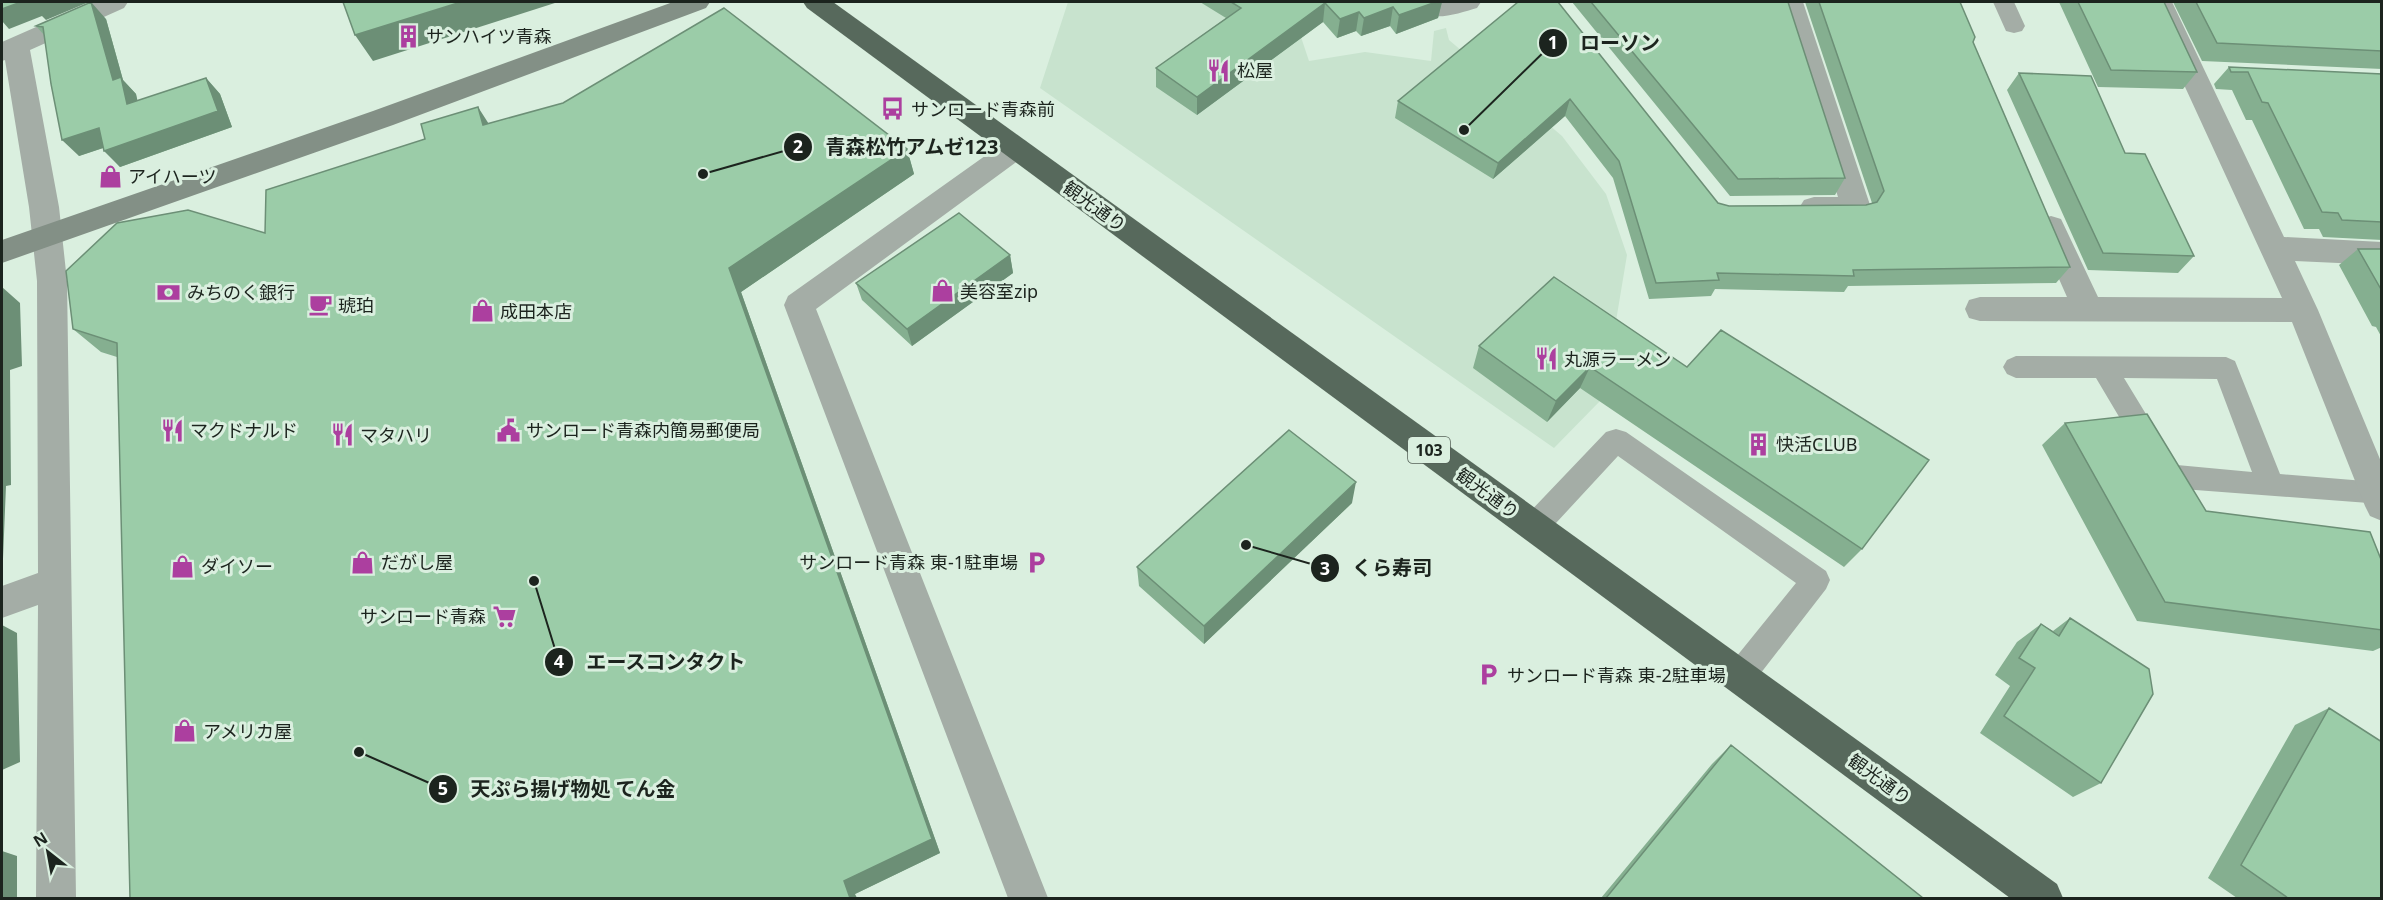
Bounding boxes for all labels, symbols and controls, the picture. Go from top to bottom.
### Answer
building icon: サンハイツ青森 [395,23,421,49]
place label: サンハイツ青森 [426,24,552,48]
callout: ローソン [1538,24,1672,62]
text: ローソン [1580,29,1660,56]
text: 1 [1548,30,1558,54]
restaurant icon: 松屋 [1206,57,1232,83]
place label: 松屋 [1237,58,1273,82]
bus stop icon: サンロード青森前 [880,96,906,122]
place label: サンロード青森前 [911,97,1055,121]
callout: 青森松竹アムゼ123 [783,128,1012,166]
text: 青森松竹アムゼ123 [826,133,998,160]
text: 2 [793,134,803,158]
shop icon: アイハーツ [97,163,123,189]
place label: アイハーツ [128,164,216,188]
street label: 観光通り [1059,175,1131,237]
shop icon: 美容室zip [929,278,955,304]
bank icon: みちのく銀行 [156,279,182,305]
place label: 美容室zip [960,279,1038,303]
place label: みちのく銀行 [187,280,295,304]
cafe icon: 琥珀 [307,292,333,318]
place label: 琥珀 [338,293,374,317]
shop icon: 成田本店 [469,298,495,324]
place label: 成田本店 [500,299,572,323]
restaurant icon: 丸源ラーメン [1533,346,1559,372]
place label: 丸源ラーメン [1564,347,1671,371]
restaurant icon: マクドナルド [159,417,185,443]
public building icon: サンロード青森内簡易郵便局 [495,417,521,443]
place label: マクドナルド [190,418,298,442]
place label: サンロード青森内簡易郵便局 [526,418,760,442]
restaurant icon: マタハリ [329,422,355,448]
place label: マタハリ [360,423,432,447]
building icon: 快活CLUB [1745,431,1771,457]
place label: 快活CLUB [1776,432,1858,456]
road number: 103 [1408,437,1450,463]
street label: 観光通り [1452,462,1524,524]
shop icon: だがし屋 [350,549,376,575]
parking icon: サンロード青森 東-1駐車場 [1023,549,1049,575]
callout: くら寿司 [1310,549,1444,587]
place label: だがし屋 [381,550,453,574]
place label: サンロード青森 東-1駐車場 [799,550,1018,574]
shop icon: ダイソー [170,553,196,579]
place label: ダイソー [201,554,273,578]
text: くら寿司 [1352,554,1432,581]
text: 3 [1320,556,1330,580]
supermarket icon: サンロード青森 [491,603,517,629]
place label: サンロード青森 [360,604,486,628]
callout: エースコンタクト [544,643,758,681]
text: エースコンタクト [587,648,746,675]
text: 4 [554,649,564,673]
parking icon: サンロード青森 東-2駐車場 [1476,662,1502,688]
place label: サンロード青森 東-2駐車場 [1507,663,1726,687]
shop icon: アメリカ屋 [172,718,198,744]
place label: アメリカ屋 [203,719,292,743]
street label: 観光通り [1844,748,1916,810]
callout: 天ぷら揚げ物処 てん金 [428,770,687,808]
text: 天ぷら揚げ物処 てん金 [470,775,676,802]
text: 5 [438,776,448,800]
north arrow [18,822,78,882]
text: N [29,826,52,852]

